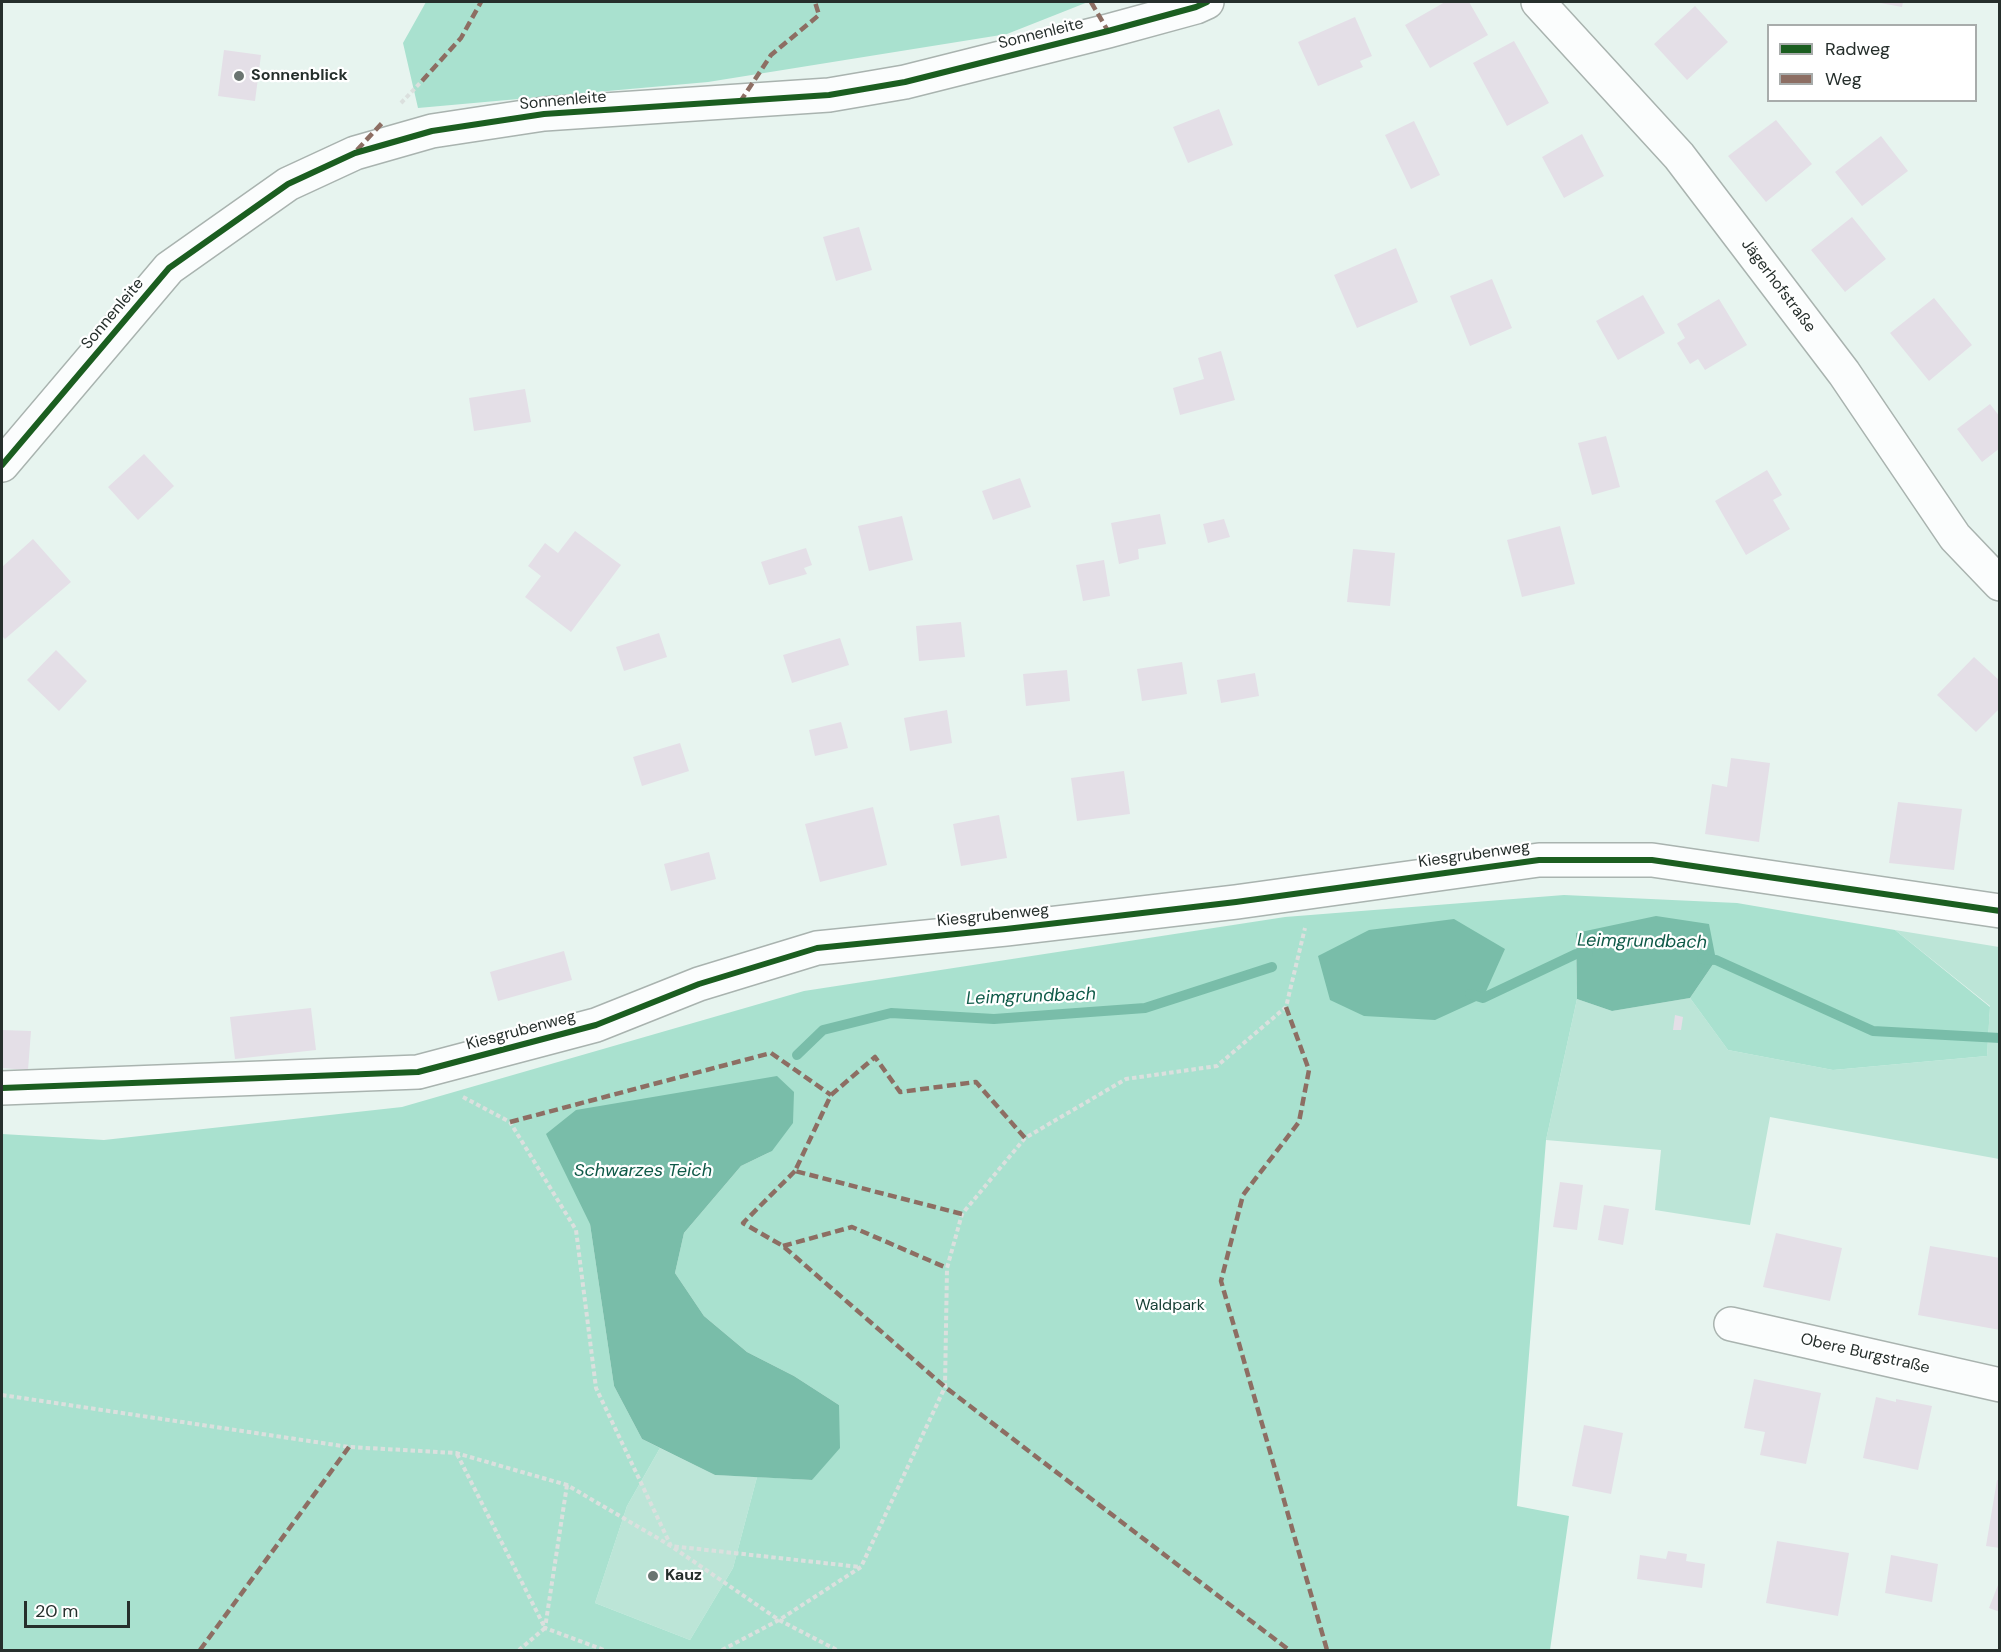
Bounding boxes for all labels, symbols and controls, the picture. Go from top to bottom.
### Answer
street label: Sonnenleite [996,14,1086,54]
legend [1767,24,1977,102]
text: Radweg [1825,37,1890,61]
place label: Sonnenblick [251,66,348,86]
text: Weg [1825,67,1862,91]
marker: Sonnenblick [232,69,246,83]
street label: Sonnenleite [519,88,607,114]
street label: Jägerhofstraße [1737,235,1819,337]
street label: Sonnenleite [78,274,148,354]
street label: Kiesgrubenweg [1417,838,1531,872]
street label: Kiesgrubenweg [936,901,1050,931]
water label: Leimgrundbach [1577,930,1707,954]
water label: Leimgrundbach [966,984,1096,1010]
street label: Kiesgrubenweg [464,1007,578,1055]
water label: Schwarzes Teich [574,1160,712,1182]
park label: Waldpark [1135,1296,1205,1316]
street label: Obere Burgstraße [1799,1330,1931,1378]
place label: Kauz [665,1566,702,1586]
marker: Kauz [646,1569,660,1583]
scale bar [27,1589,134,1627]
text: 20 m [35,1599,78,1623]

